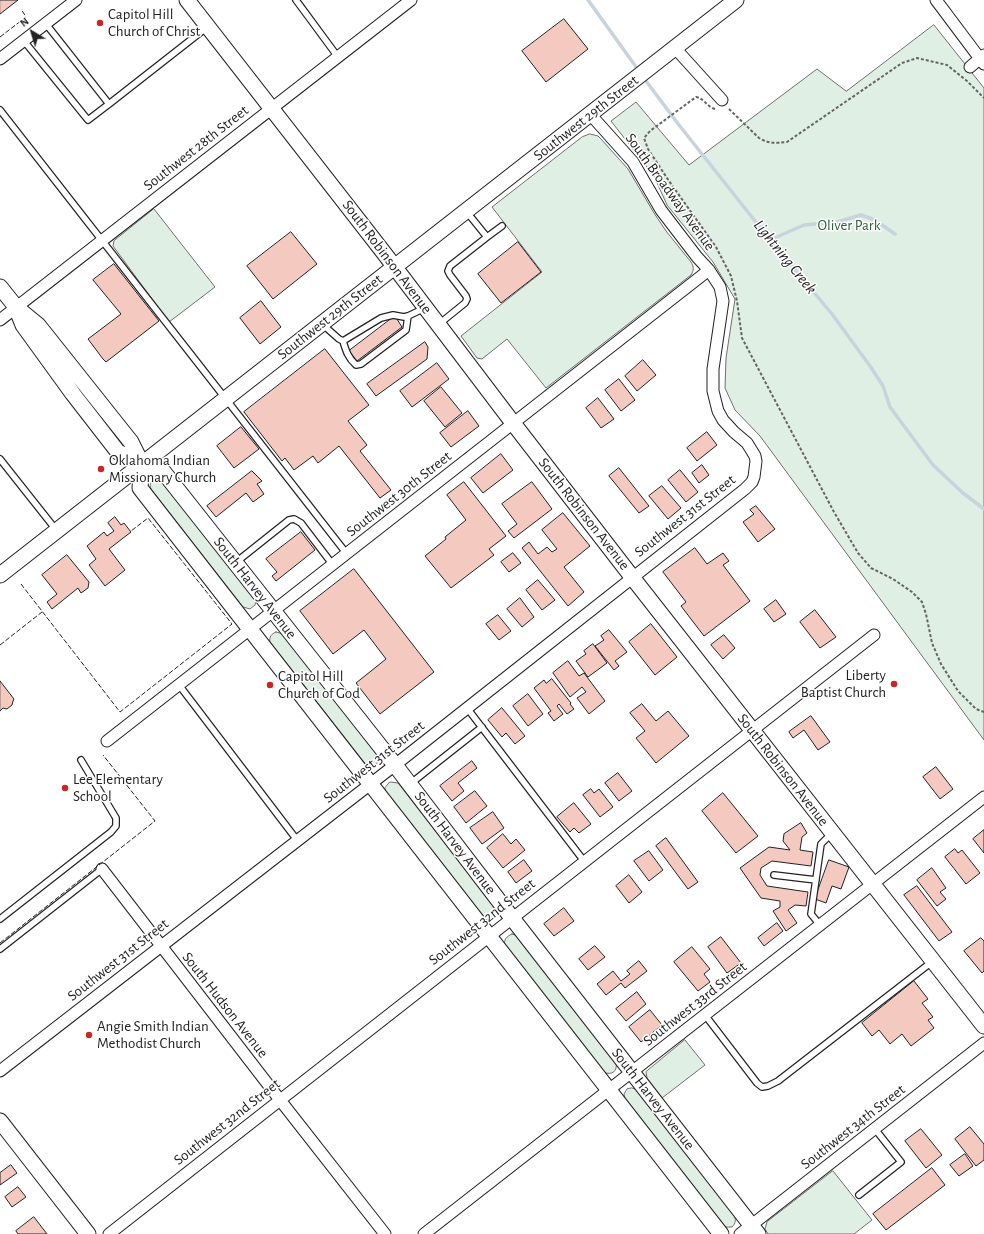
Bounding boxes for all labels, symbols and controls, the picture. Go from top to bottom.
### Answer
place label: Capitol Hill Church of Christ [108,5,200,40]
north arrow [12,12,52,52]
text: N [18,15,31,29]
marker: Capitol Hill Church of Christ [95,18,105,28]
street label: Southwest 29th Street [530,72,642,164]
street label: Southwest 28th Street [140,101,252,195]
street label: South Broadway Avenue [621,130,719,254]
street label: South Robinson Avenue [338,197,436,317]
water label: Lightning Creek [749,216,821,298]
park label: Oliver Park [817,216,881,234]
street label: Southwest 29th Street [274,271,386,363]
street label: Southwest 30th Street [343,447,455,541]
place label: Oklahoma Indian Missionary Church [109,451,216,486]
street label: South Robinson Avenue [534,454,634,574]
marker: Oklahoma Indian Missionary Church [96,464,106,474]
street label: Southwest 31st Street [631,471,739,561]
street label: South Harvey Avenue [210,533,300,643]
place label: Liberty Baptist Church [801,666,886,701]
place label: Capitol Hill Church of God [278,667,360,702]
marker: Liberty Baptist Church [889,679,899,689]
marker: Capitol Hill Church of God [265,680,275,690]
street label: South Robinson Avenue [733,710,833,830]
street label: Southwest 31st Street [320,717,428,807]
place label: Lee Elementary School [73,770,163,805]
marker: Lee Elementary School [60,783,70,793]
street label: South Harvey Avenue [410,788,500,898]
street label: Southwest 32nd Street [425,875,539,969]
street label: Southwest 31st Street [64,915,172,1005]
street label: South Hudson Avenue [178,949,272,1061]
street label: Southwest 33rd Street [640,958,750,1050]
place label: Angie Smith Indian Methodist Church [97,1017,209,1052]
marker: Angie Smith Indian Methodist Church [84,1030,94,1040]
street label: South Harvey Avenue [608,1044,698,1154]
street label: Southwest 32nd Street [170,1075,284,1169]
street label: Southwest 34th Street [797,1081,909,1173]

